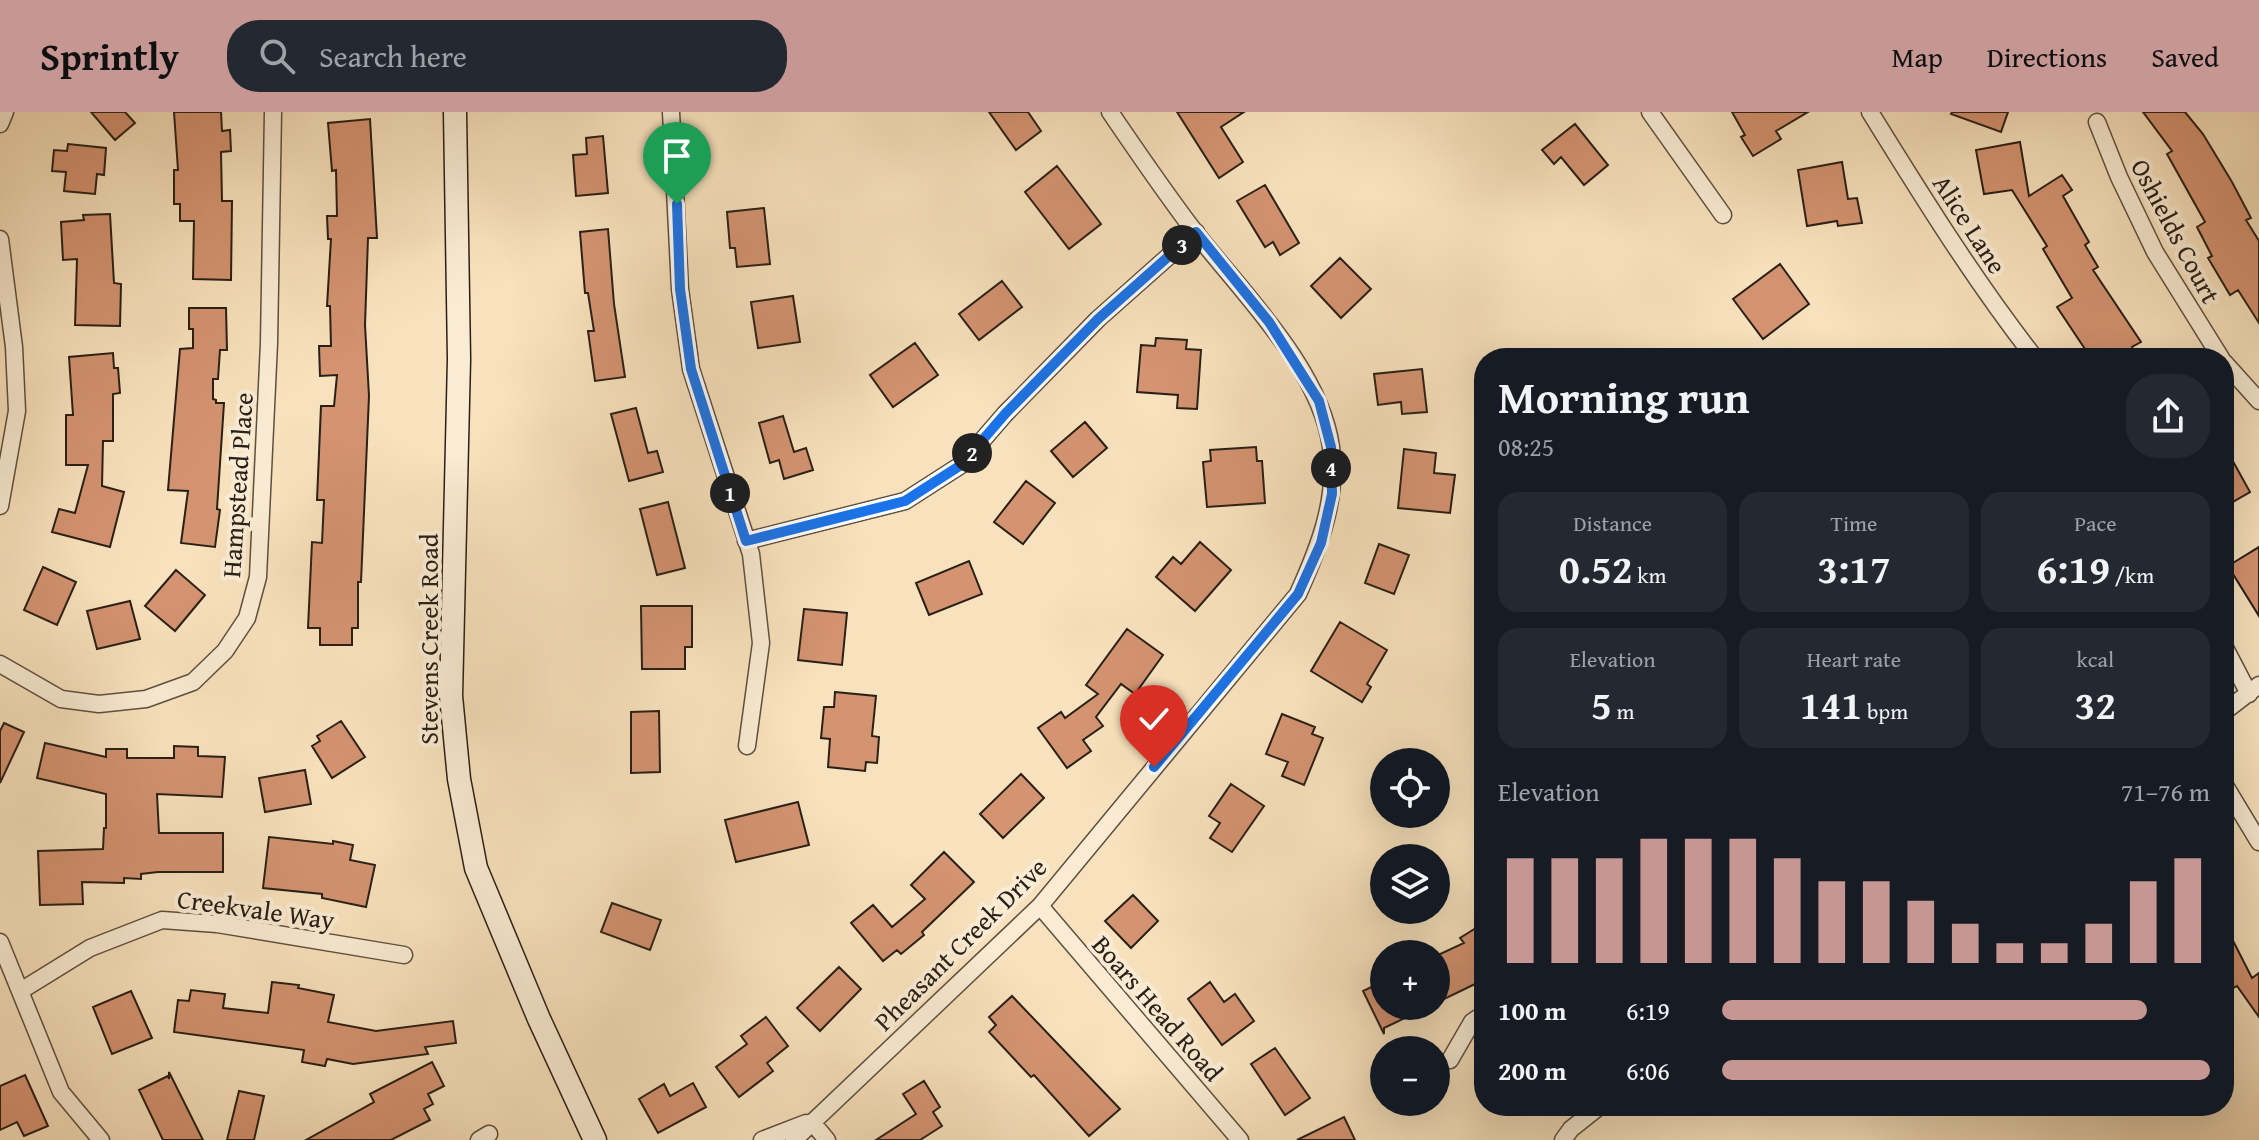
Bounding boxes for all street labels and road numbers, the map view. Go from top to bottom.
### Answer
street label: Oshields Court [2122,152,2230,310]
street label: Alice Lane [1923,167,2017,281]
street label: Hampstead Place [211,391,263,579]
street label: Stevens Creek Road [409,533,448,745]
street label: Pheasant Creek Drive [864,848,1056,1040]
street label: Creekvale Way [175,879,337,939]
street label: Boars Head Road [1083,926,1233,1090]

